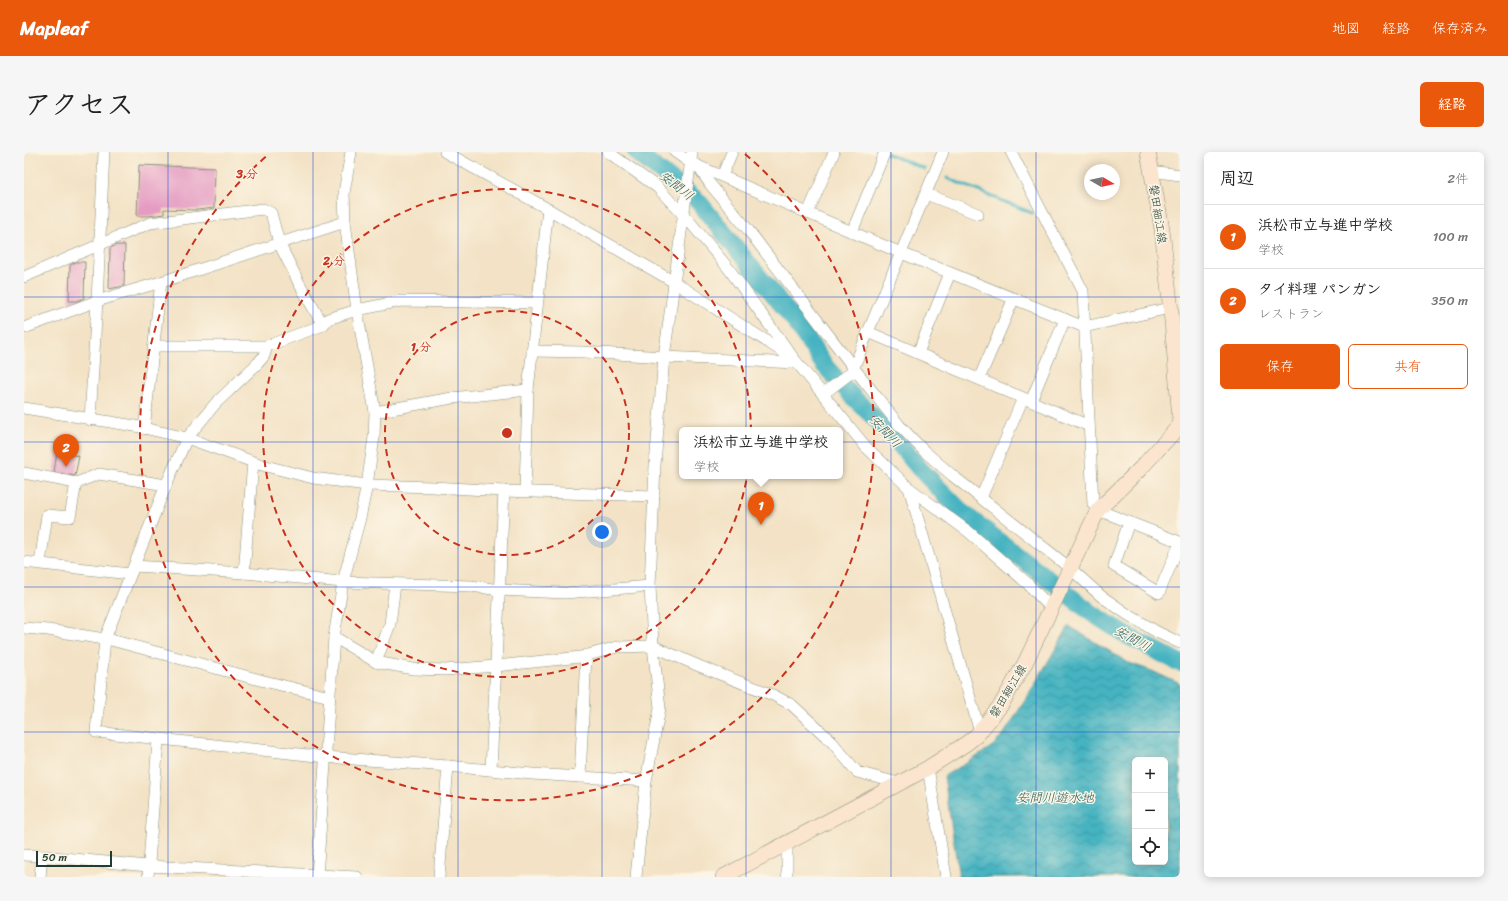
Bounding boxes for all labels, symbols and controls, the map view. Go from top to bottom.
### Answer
text: Mapleaf [20,12,88,45]
text: 地図 [1332,16,1360,41]
text: 経路 [1382,16,1410,41]
text: 保存済み [1432,16,1488,41]
text: アクセス [24,80,134,129]
button: 経路 [1420,82,1484,127]
text: 3 分 [235,163,258,185]
text: 周辺 [1220,163,1254,193]
water label: 安間川 [654,164,699,206]
north arrow [1084,164,1120,200]
text: 2件 [1447,167,1468,190]
street label: 磐田細江線 [1142,183,1174,245]
text: 浜松市立与進中学校 [1258,212,1393,238]
text: 1 [1230,225,1236,248]
text: 100 m [1433,225,1468,248]
text: 学校 [1258,238,1284,261]
text: 2 分 [322,250,345,272]
text: タイ料理 パンガン [1258,276,1381,302]
text: 2 [1229,289,1237,312]
text: 350 m [1431,289,1468,312]
text: レストラン [1258,302,1324,325]
text: 1 分 [411,336,431,358]
button: 保存 [1220,344,1340,389]
button: 共有 [1348,344,1468,389]
water label: 安間川 [864,409,907,453]
centre of rings [500,426,514,440]
popup [679,427,843,479]
text: 浜松市立与進中学校 [693,429,829,455]
pin: 2 [53,434,79,467]
text: 学校 [693,455,720,478]
pin: 1 [748,492,774,525]
your location [592,522,612,542]
water label: 安間川 [1110,619,1155,658]
street label: 磐田細江線 [983,660,1033,722]
map controls [1132,757,1168,865]
button: + [1132,757,1168,793]
water label: 安間川遊水地 [1016,786,1095,809]
button: − [1132,793,1168,829]
button: locate [1132,829,1168,865]
text: 50 m [42,848,67,867]
scale bar [36,849,112,868]

